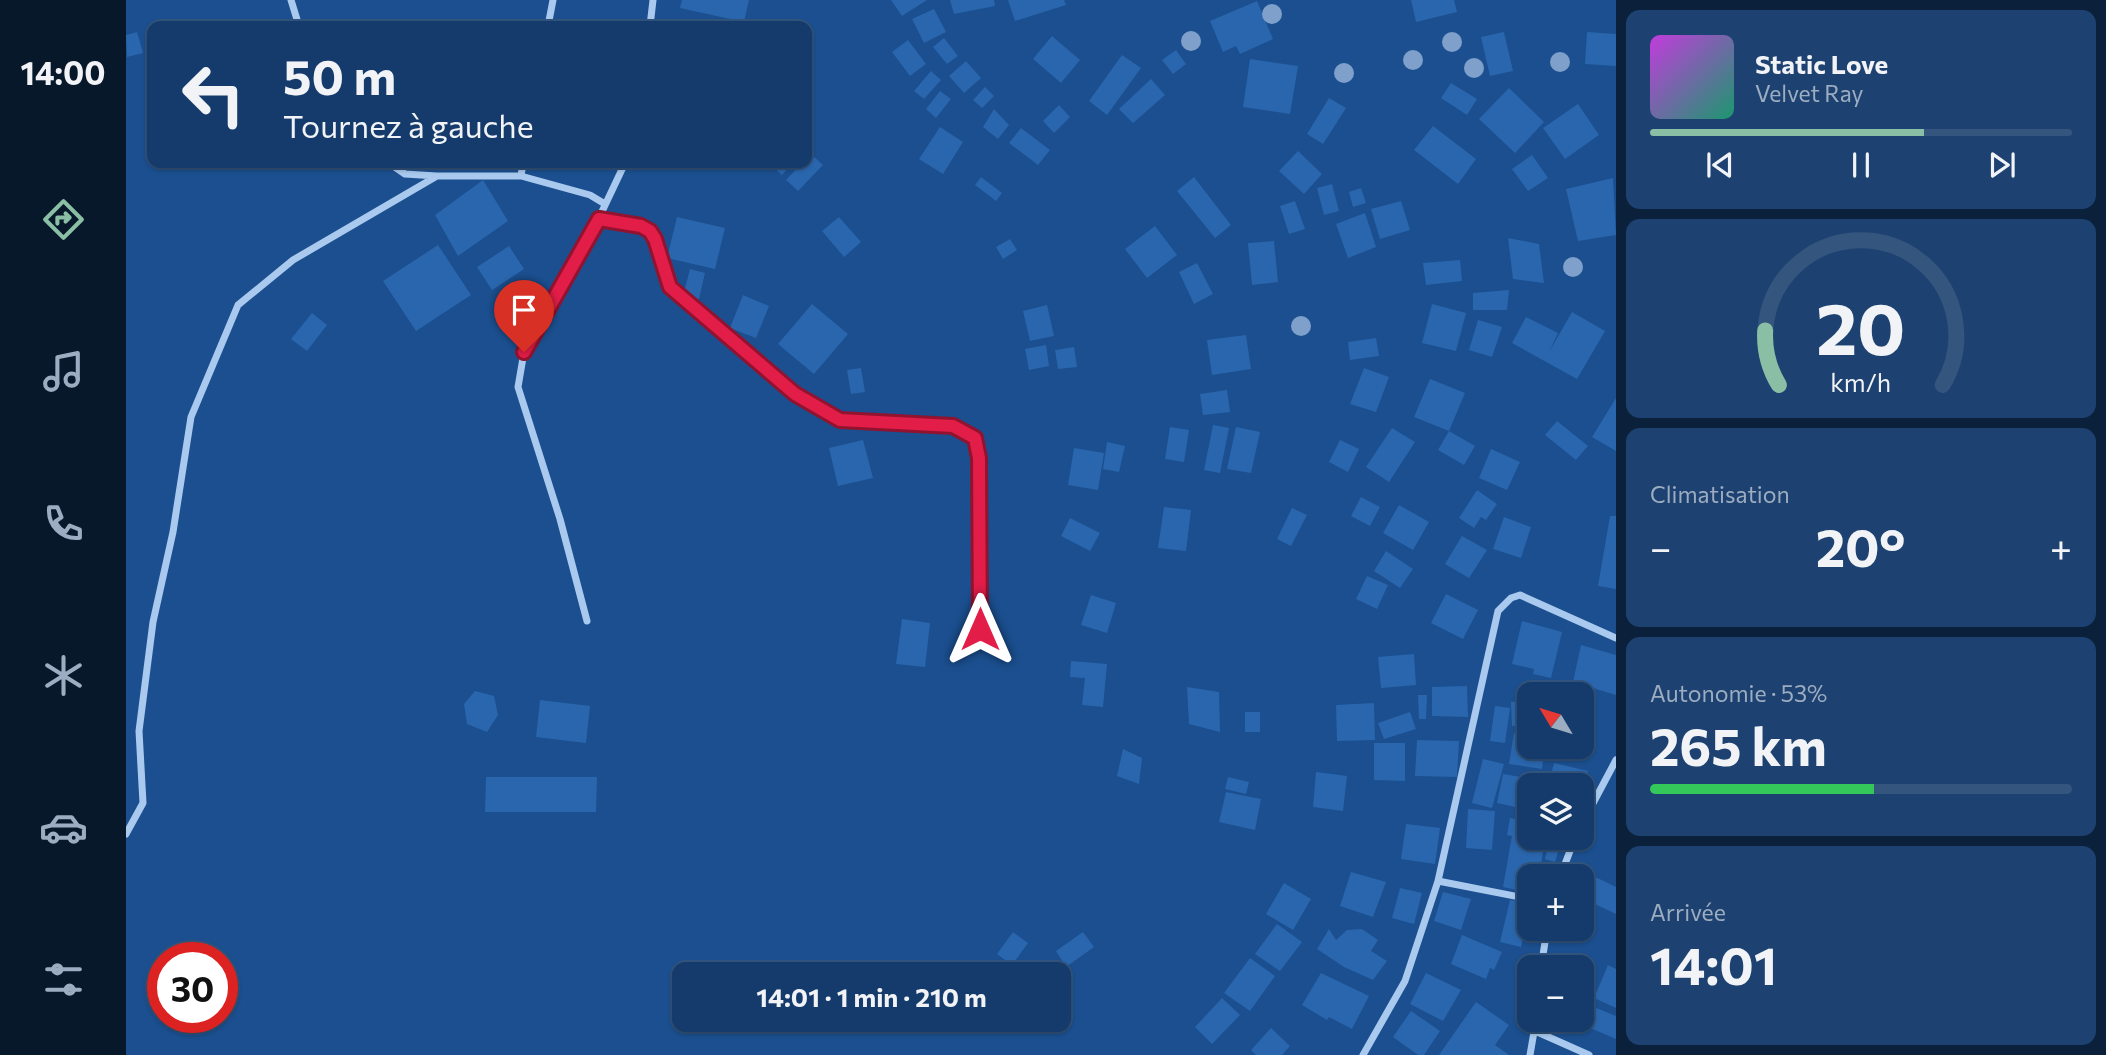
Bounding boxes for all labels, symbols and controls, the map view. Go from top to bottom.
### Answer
text: 50 m [283,45,396,105]
text: Static Love [1755,48,1888,79]
icon: left [168,49,259,140]
text: 14:00 [20,52,106,92]
text: Velvet Ray [1755,79,1863,107]
text: Tournez à gauche [283,105,534,145]
icon: previous [1701,146,1739,184]
icon: pause [1842,146,1880,184]
icon: next [1983,146,2021,184]
icon: directions [39,195,88,244]
pin [494,280,554,352]
text: 20 [1816,281,1906,370]
icon: arrive [505,291,543,329]
icon: music [39,347,88,396]
text: km/h [1831,366,1891,396]
text: Climatisation [1650,480,1790,508]
icon: phone [39,499,88,548]
text: 20° [1816,514,1906,578]
text: − [1650,523,1672,570]
text: + [2050,523,2072,570]
position arrow [943,592,1017,666]
icon: climate [39,651,88,700]
text: Autonomie · 53% [1650,679,1827,707]
north arrow [1517,682,1594,760]
map controls [1517,682,1594,1032]
text: 265 km [1650,713,1827,777]
button: layers [1517,773,1594,850]
icon: car [39,803,88,852]
button: + [1517,864,1594,941]
text: Arrivée [1650,898,1726,926]
text: 14:01 [1650,932,1777,996]
speed limit sign: 30 [147,942,238,1033]
icon: filters [39,955,88,1004]
button: − [1517,955,1594,1032]
text: 14:01 · 1 min · 210 m [756,981,987,1012]

